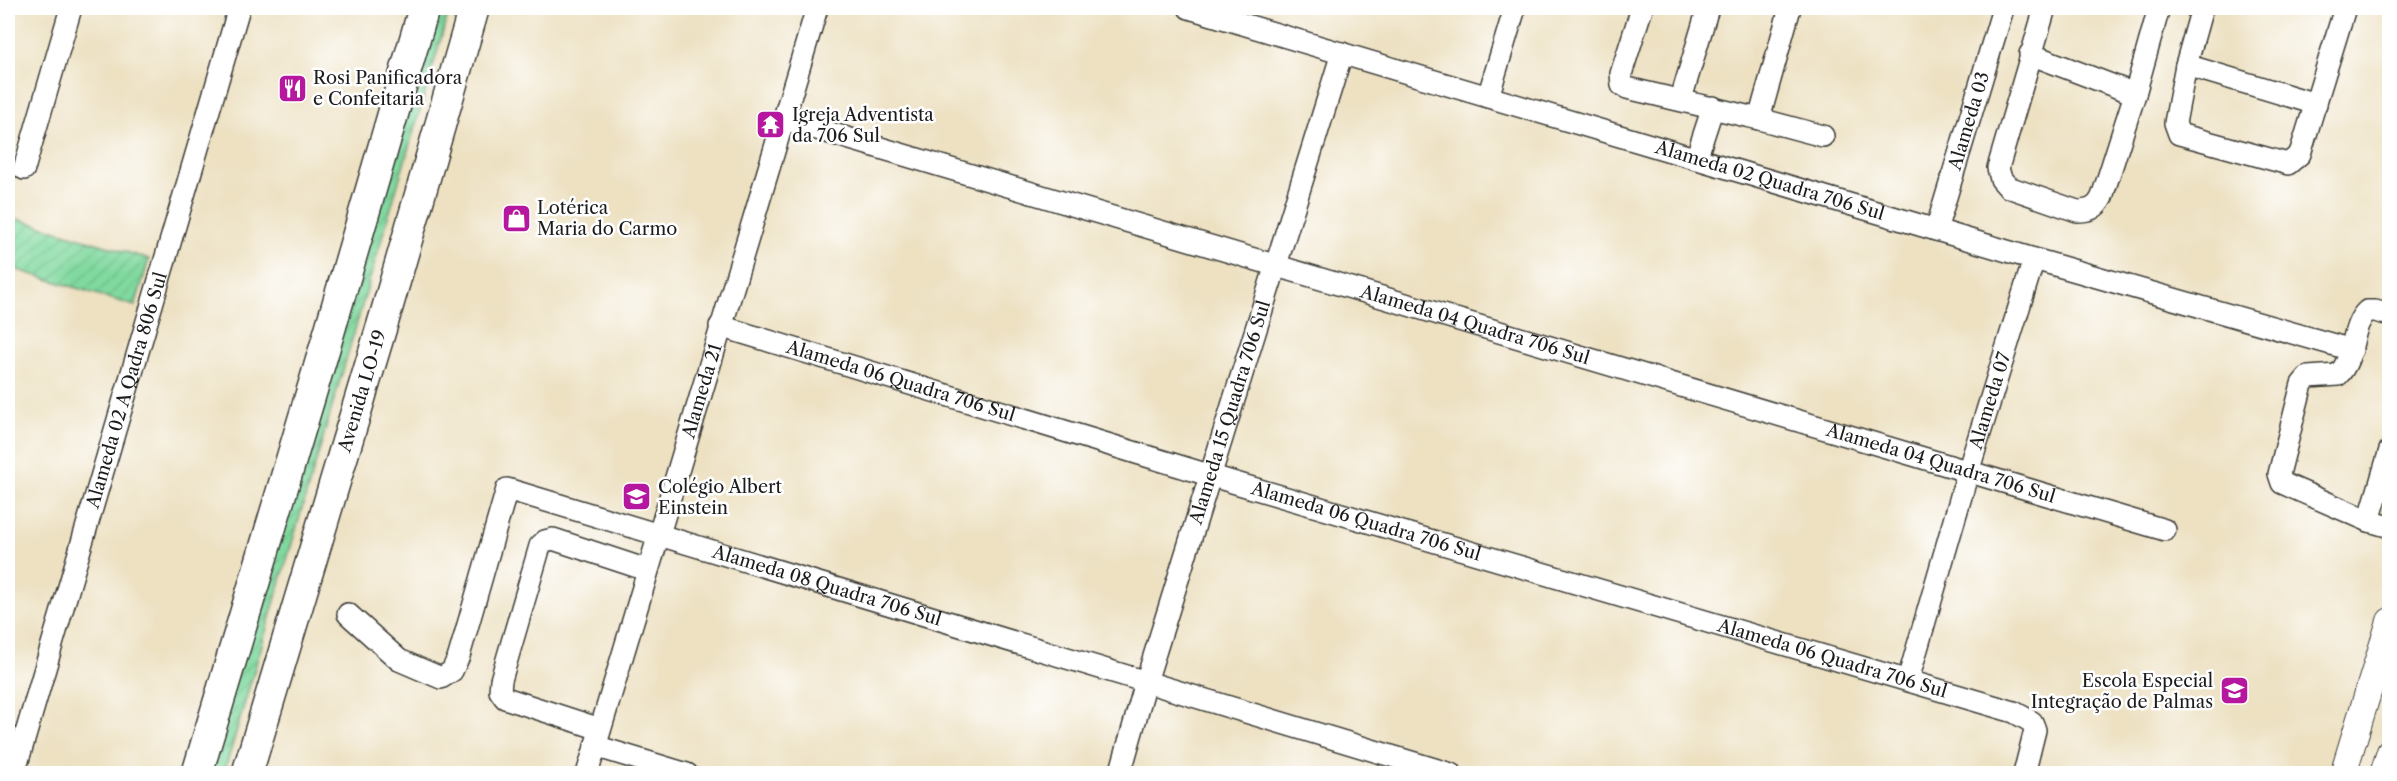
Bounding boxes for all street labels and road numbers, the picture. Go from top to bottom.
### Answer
street label: Alameda 03 [1944,69,1994,174]
street label: Alameda 02 Quadra 706 Sul [1652,136,1887,225]
street label: Alameda 02 A Qadra 806 Sul [81,269,172,512]
street label: Alameda 04 Quadra 706 Sul [1357,280,1592,369]
street label: Alameda 15 Quadra 706 Sul [1185,298,1275,528]
street label: Avenida LO-19 [333,327,391,456]
street label: Alameda 06 Quadra 706 Sul [783,336,1018,426]
street label: Alameda 21 [677,340,727,442]
street label: Alameda 07 [1964,349,2015,453]
street label: Alameda 04 Quadra 706 Sul [1823,419,2058,508]
street label: Alameda 06 Quadra 706 Sul [1248,477,1483,565]
street label: Alameda 08 Quadra 706 Sul [709,540,944,631]
street label: Alameda 06 Quadra 706 Sul [1714,614,1950,703]

